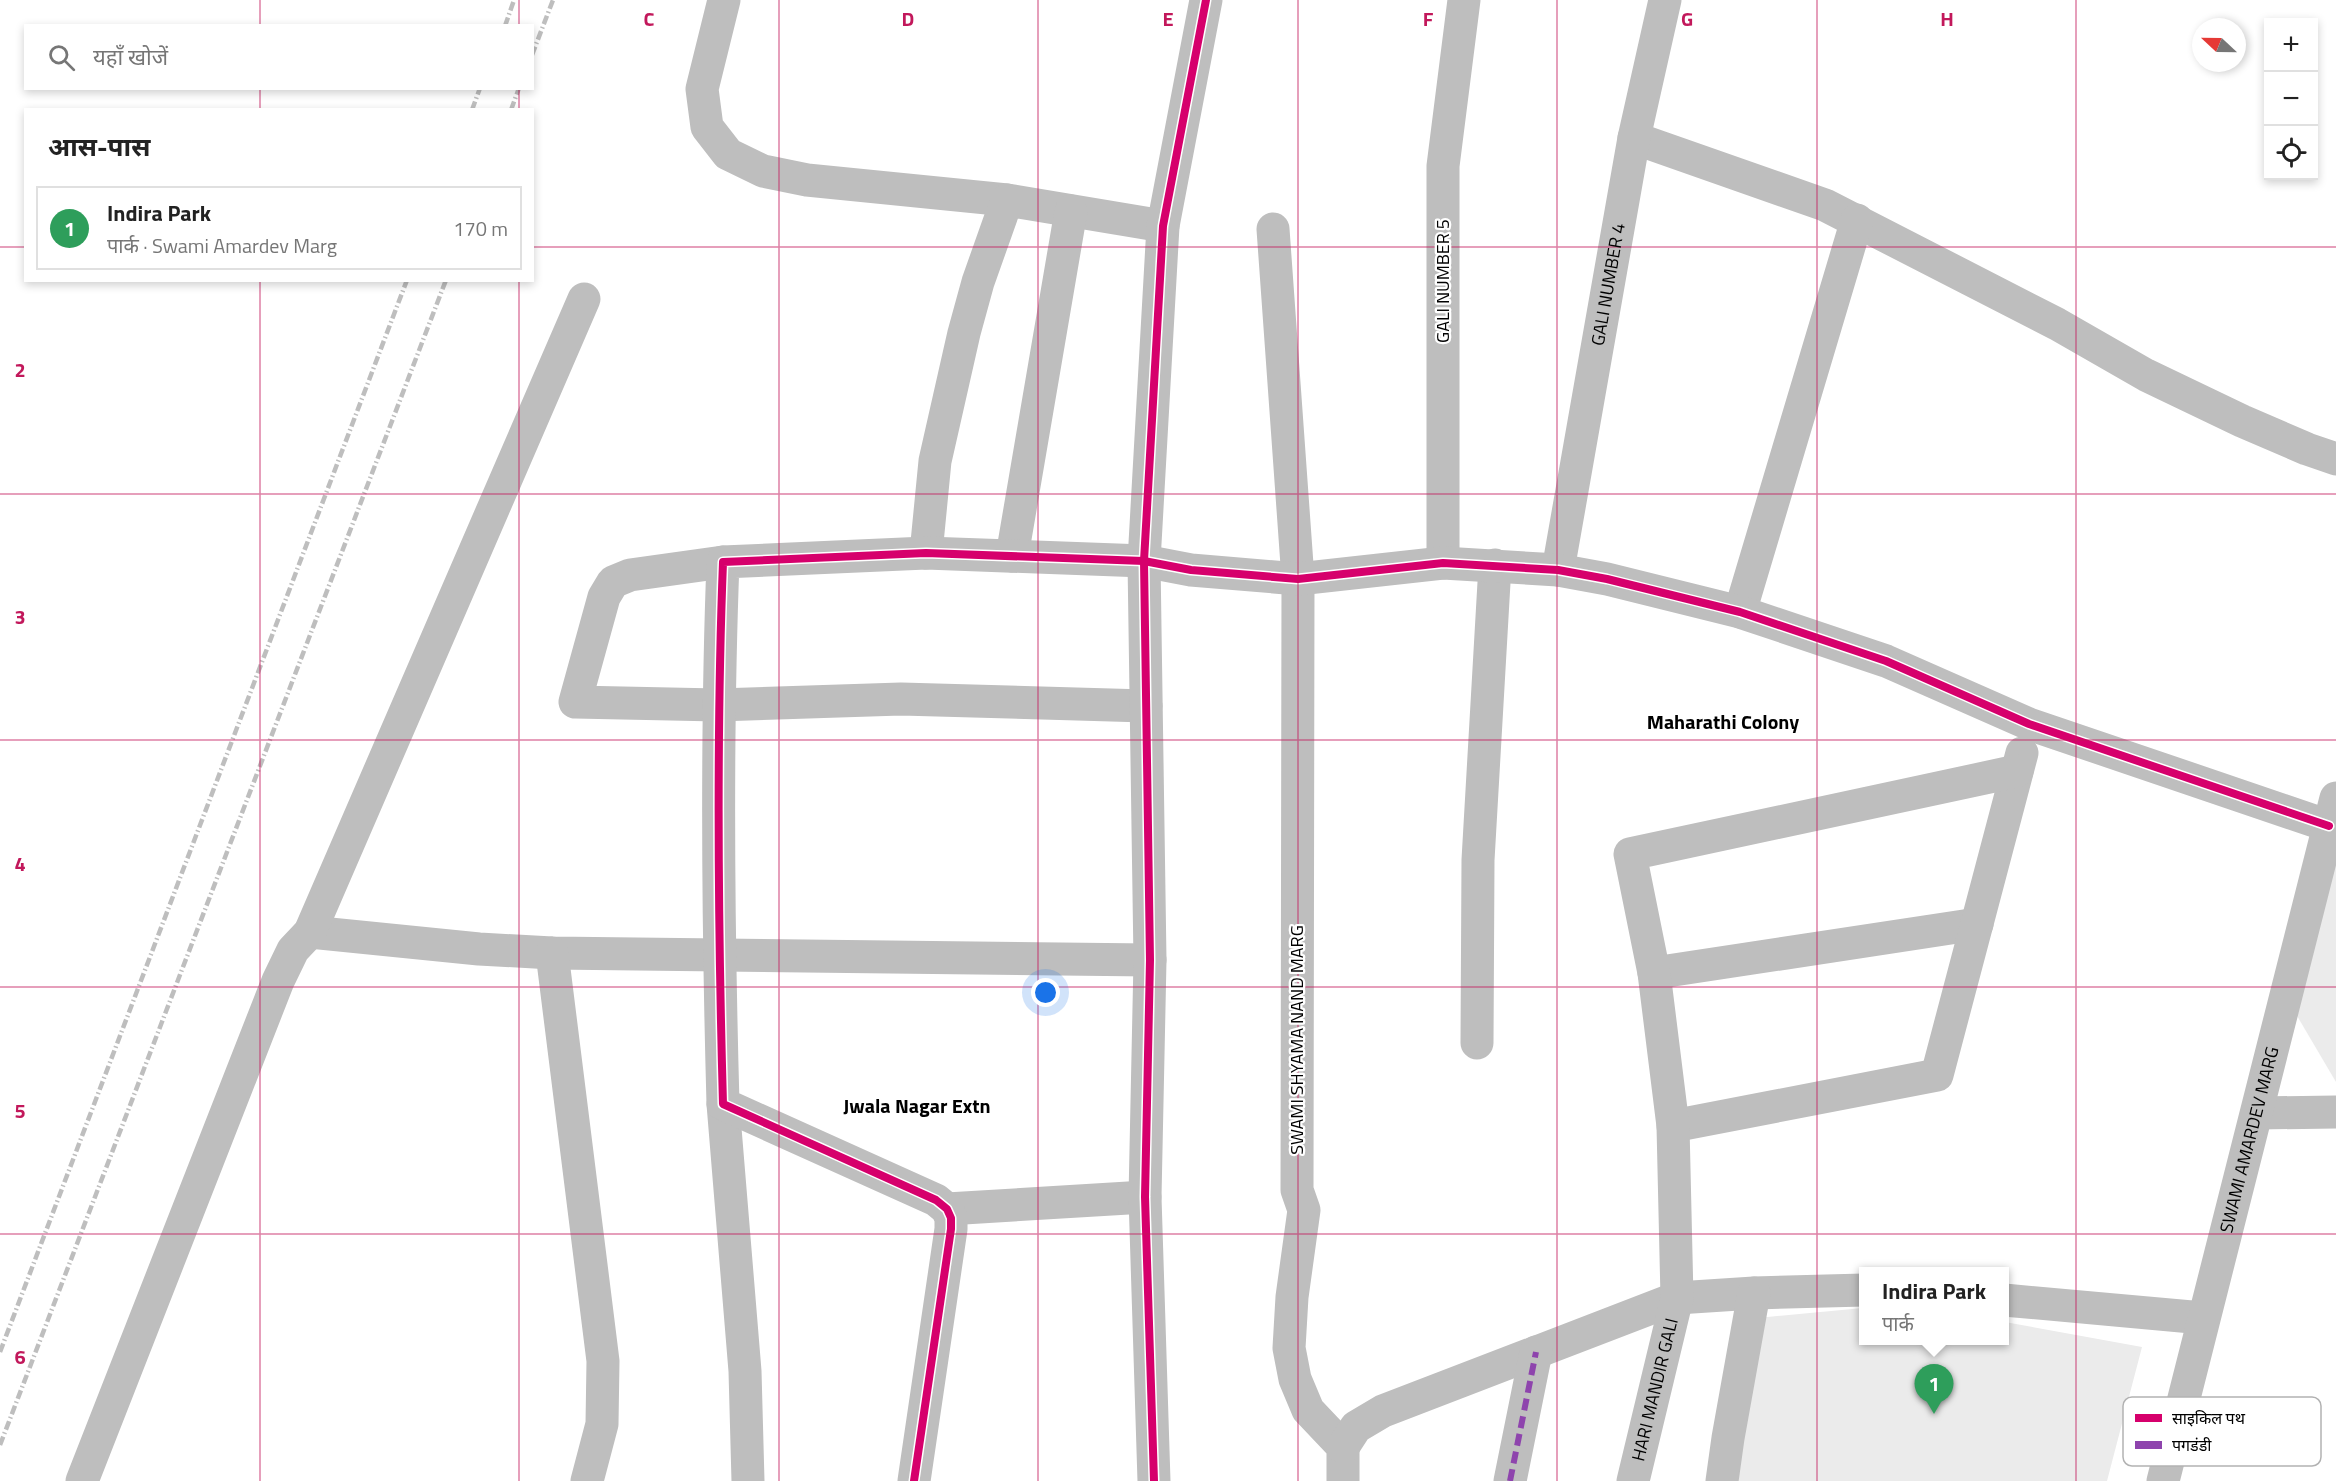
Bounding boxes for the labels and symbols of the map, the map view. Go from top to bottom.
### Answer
text: C [644,3,655,34]
text: D [902,3,914,34]
text: E [1162,3,1174,34]
text: F [1423,3,1434,34]
text: G [1681,3,1693,34]
text: H [1940,3,1954,34]
north arrow [2192,18,2246,72]
street label: GALI NUMBER 5 [1429,219,1456,343]
street label: GALI NUMBER 4 [1584,221,1632,348]
text: 2 [14,354,26,385]
text: 3 [14,601,26,632]
district label: Maharathi Colony [1647,706,1799,737]
text: 4 [14,848,26,879]
street label: SWAMI SHYAMA NAND MARG [1283,925,1310,1155]
your location [1031,978,1060,1007]
street label: SWAMI AMARDEV MARG [2212,1044,2286,1236]
district label: Jwala Nagar Extn [843,1090,991,1121]
text: 5 [14,1095,26,1126]
street label: HARI MANDIR GALI [1624,1315,1685,1464]
text: 6 [14,1341,26,1372]
pin: 1 [1914,1364,1954,1414]
legend [2123,1397,2321,1466]
text: साइकिल पथ [2172,1406,2246,1430]
text: पगडंडी [2172,1433,2212,1457]

